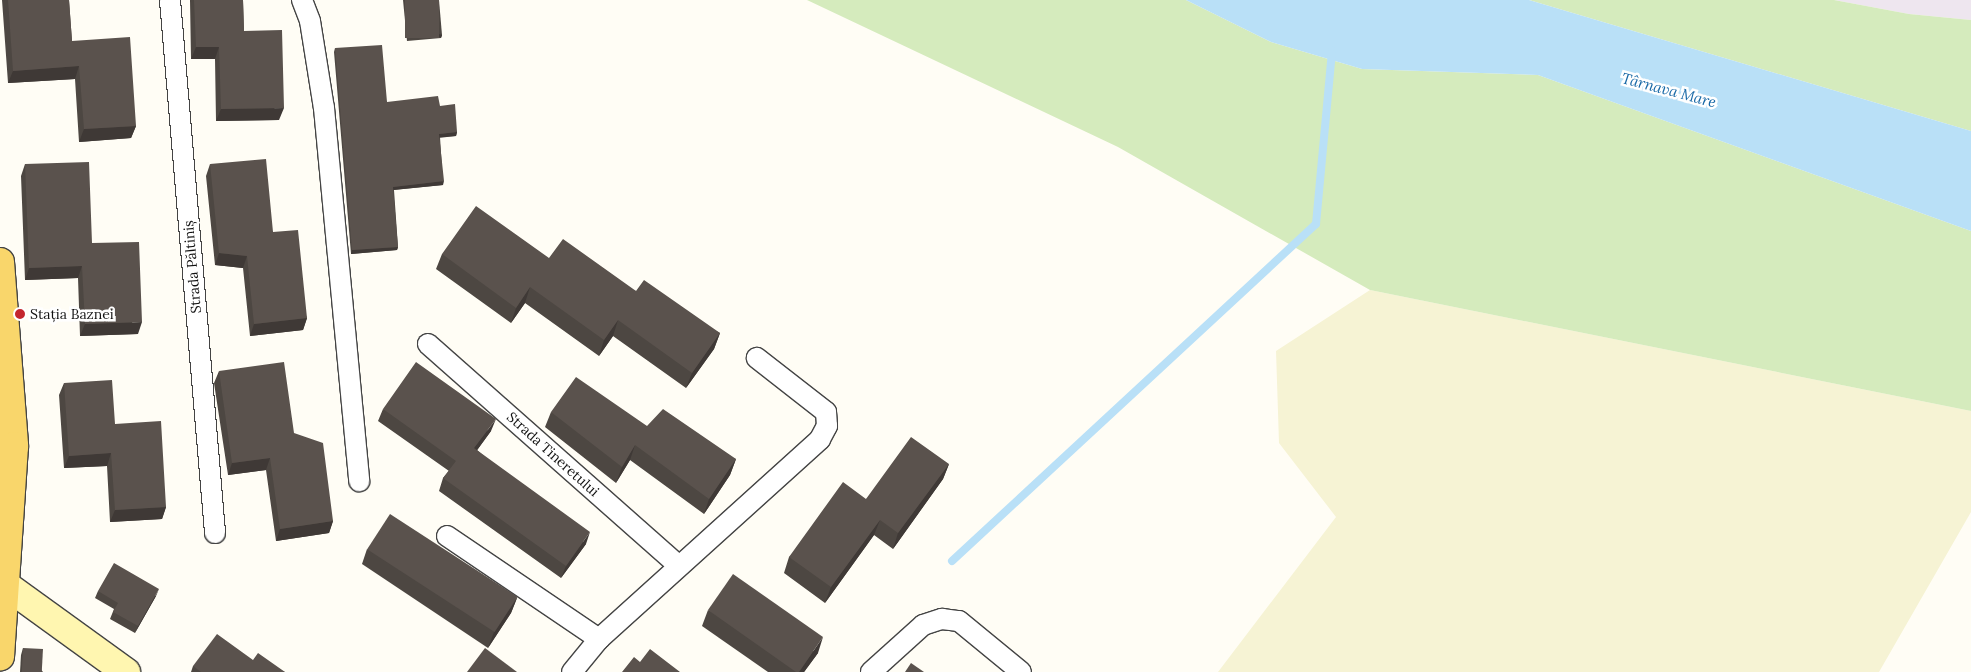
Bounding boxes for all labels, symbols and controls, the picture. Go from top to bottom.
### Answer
water label: Târnava Mare [1620,69,1718,111]
street label: Strada Păltiniș [180,220,204,314]
place label: Stația Baznei [30,306,114,322]
marker: Stația Baznei [14,308,26,320]
street label: Strada Tineretului [504,408,602,500]

